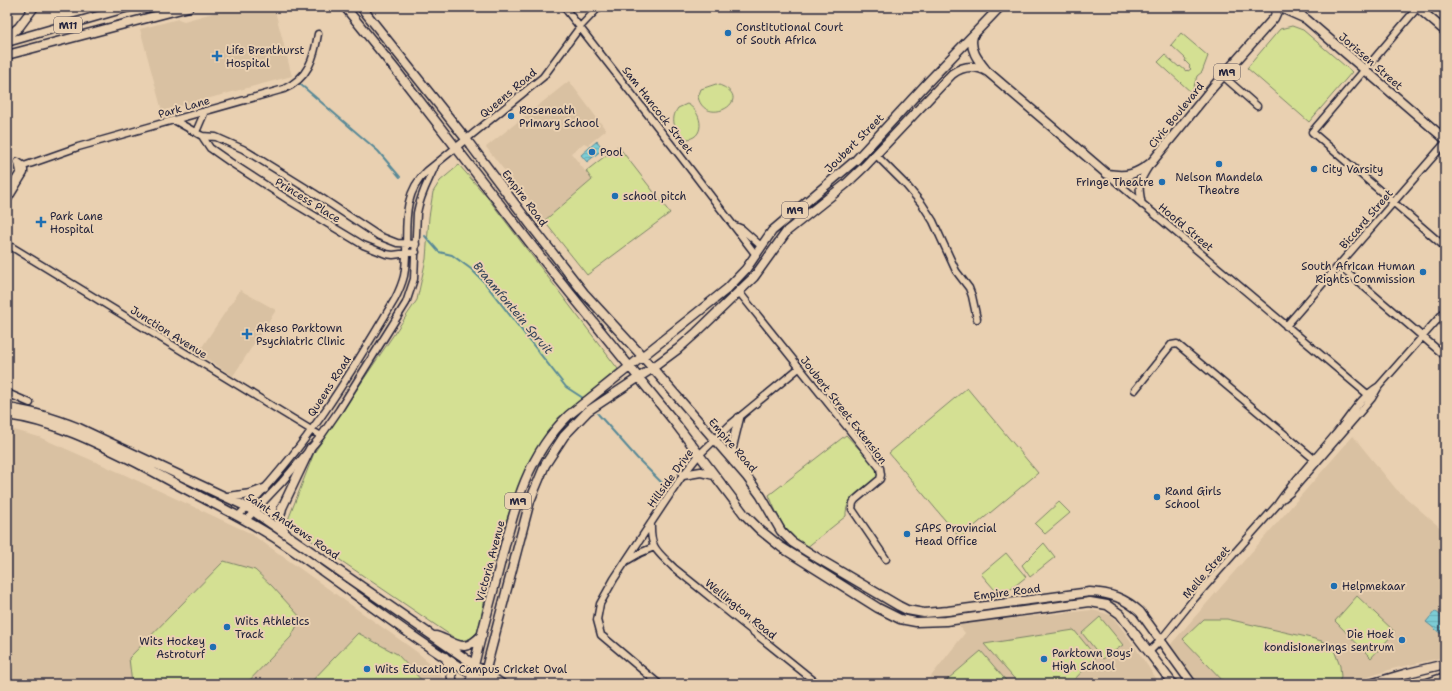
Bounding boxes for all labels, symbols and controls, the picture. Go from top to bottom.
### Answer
road number: M11 [54,17,82,33]
place label: Constitutional Court of South Africa [736,20,844,48]
marker: Constitutional Court of South Africa [723,28,733,38]
street label: Jorissen Street [1335,29,1406,93]
place label: Life Brenthurst Hospital [226,43,305,71]
marker: Life Brenthurst Hospital [211,50,223,62]
street label: Sam Hancock Street [619,63,697,157]
road number: M9 [1214,64,1240,80]
street label: Queens Road [477,65,540,122]
street label: Civic Boulevard [1145,79,1208,151]
street label: Park Lane [157,93,212,122]
place label: Roseneath Primary School [519,103,599,131]
street label: Joubert Street [822,110,887,176]
marker: Roseneath Primary School [506,111,516,121]
place label: Pool [600,145,623,160]
marker: Pool [587,147,597,157]
marker: Nelson Mandela Theatre [1214,159,1224,169]
place label: City Varsity [1322,162,1383,177]
marker: City Varsity [1309,164,1319,174]
street label: Empire Road [498,167,551,230]
place label: Nelson Mandela Theatre [1175,170,1263,198]
street label: Princess Place [272,174,343,227]
place label: Fringe Theatre [1076,175,1154,190]
marker: Fringe Theatre [1157,177,1167,187]
street label: Biccard Street [1336,186,1397,252]
place label: school pitch [623,189,687,204]
marker: school pitch [610,191,620,201]
street label: Hoofd Street [1155,200,1217,255]
road number: M9 [782,202,808,218]
place label: Park Lane Hospital [50,209,103,237]
marker: Park Lane Hospital [35,216,47,228]
water label: Braamfontein Spruit [469,258,557,358]
place label: South African Human Rights Commission [1301,259,1415,287]
marker: South African Human Rights Commission [1418,267,1428,277]
street label: Junction Avenue [127,303,210,362]
place label: Akeso Parktown Psychiatric Clinic [256,321,345,349]
marker: Akeso Parktown Psychiatric Clinic [241,328,253,340]
street label: Queens Road [304,353,355,420]
street label: Joubert Street Extension [797,353,891,467]
street label: Empire Road [705,415,760,476]
street label: Hillside Drive [644,446,697,511]
place label: Rand Girls School [1165,484,1222,512]
street label: Saint Andrews Road [243,490,342,563]
marker: Rand Girls School [1152,492,1162,502]
road number: M9 [505,493,531,509]
street label: Victoria Avenue [472,519,509,604]
place label: SAPS Provincial Head Office [915,521,997,549]
marker: SAPS Provincial Head Office [902,529,912,539]
street label: Melle Street [1179,543,1234,602]
street label: Wellington Road [702,576,780,643]
place label: Helpmekaar [1342,579,1406,594]
street label: Empire Road [973,581,1041,604]
marker: Helpmekaar [1329,581,1339,591]
place label: Wits Athletics Track [235,614,310,642]
marker: Wits Athletics Track [222,622,232,632]
place label: Die Hoek kondisionerings sentrum [1264,627,1395,655]
place label: Wits Hockey Astroturf [139,634,206,662]
marker: Die Hoek kondisionerings sentrum [1397,635,1407,645]
marker: Wits Hockey Astroturf [208,642,218,652]
place label: Parktown Boys' High School [1052,646,1133,674]
marker: Parktown Boys' High School [1039,654,1049,664]
place label: Wits Education Campus Cricket Oval [375,662,568,677]
marker: Wits Education Campus Cricket Oval [362,664,372,674]

